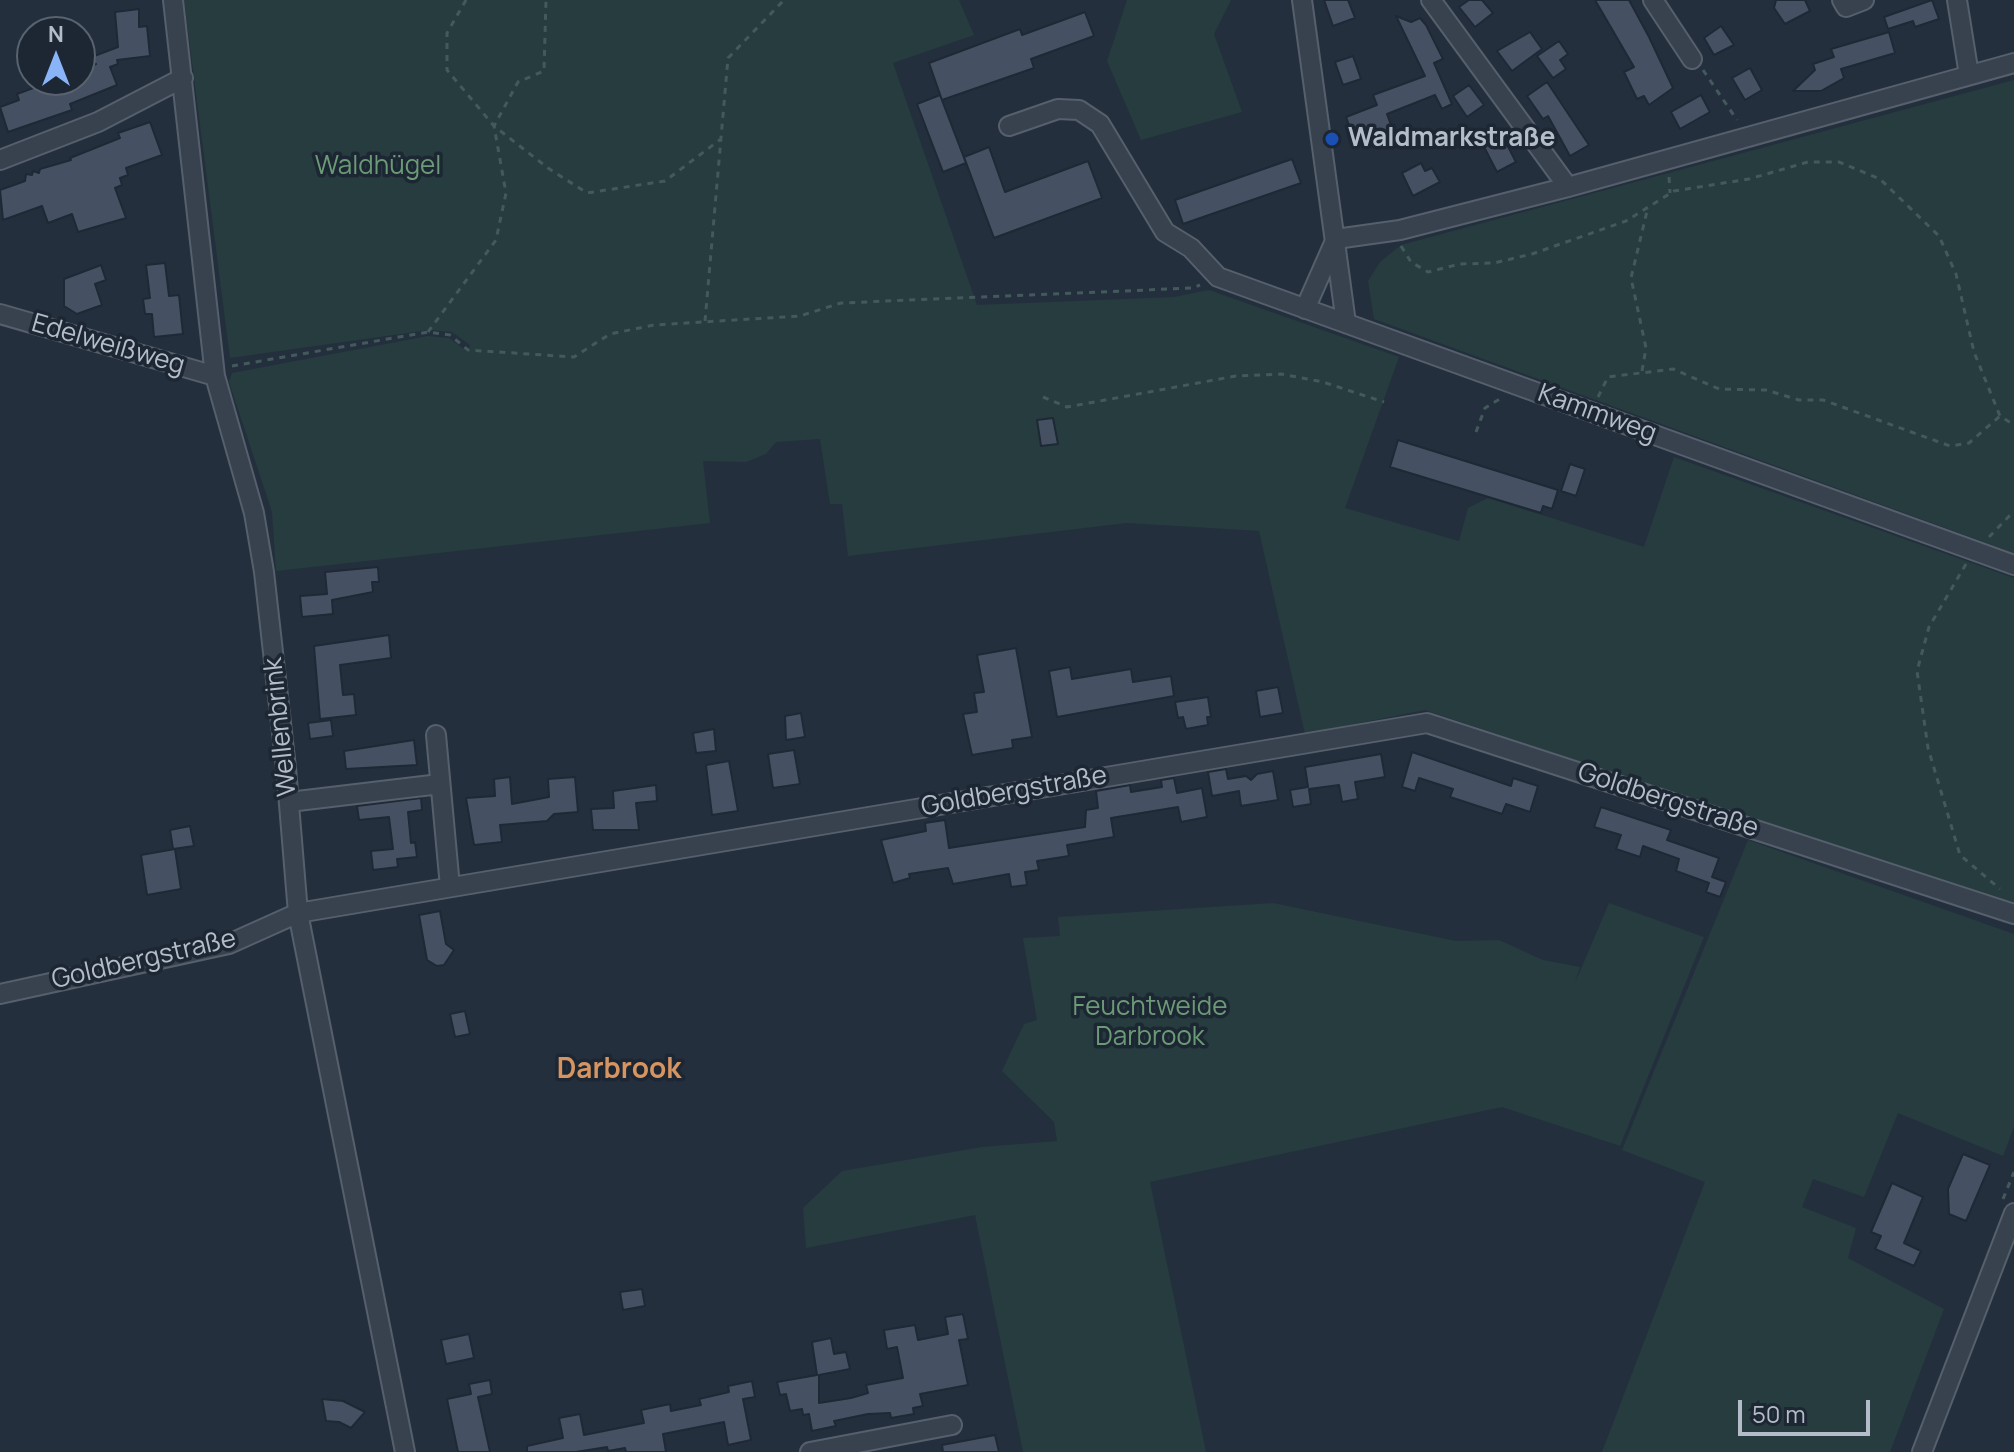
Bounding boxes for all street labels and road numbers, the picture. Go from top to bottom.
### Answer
street label: Edelweißweg [28,308,188,382]
street label: Kammweg [1533,378,1661,450]
street label: Wellenbrink [258,656,304,798]
street label: Goldbergstraße [1574,757,1762,845]
street label: Goldbergstraße [919,760,1109,824]
street label: Goldbergstraße [49,924,239,996]

